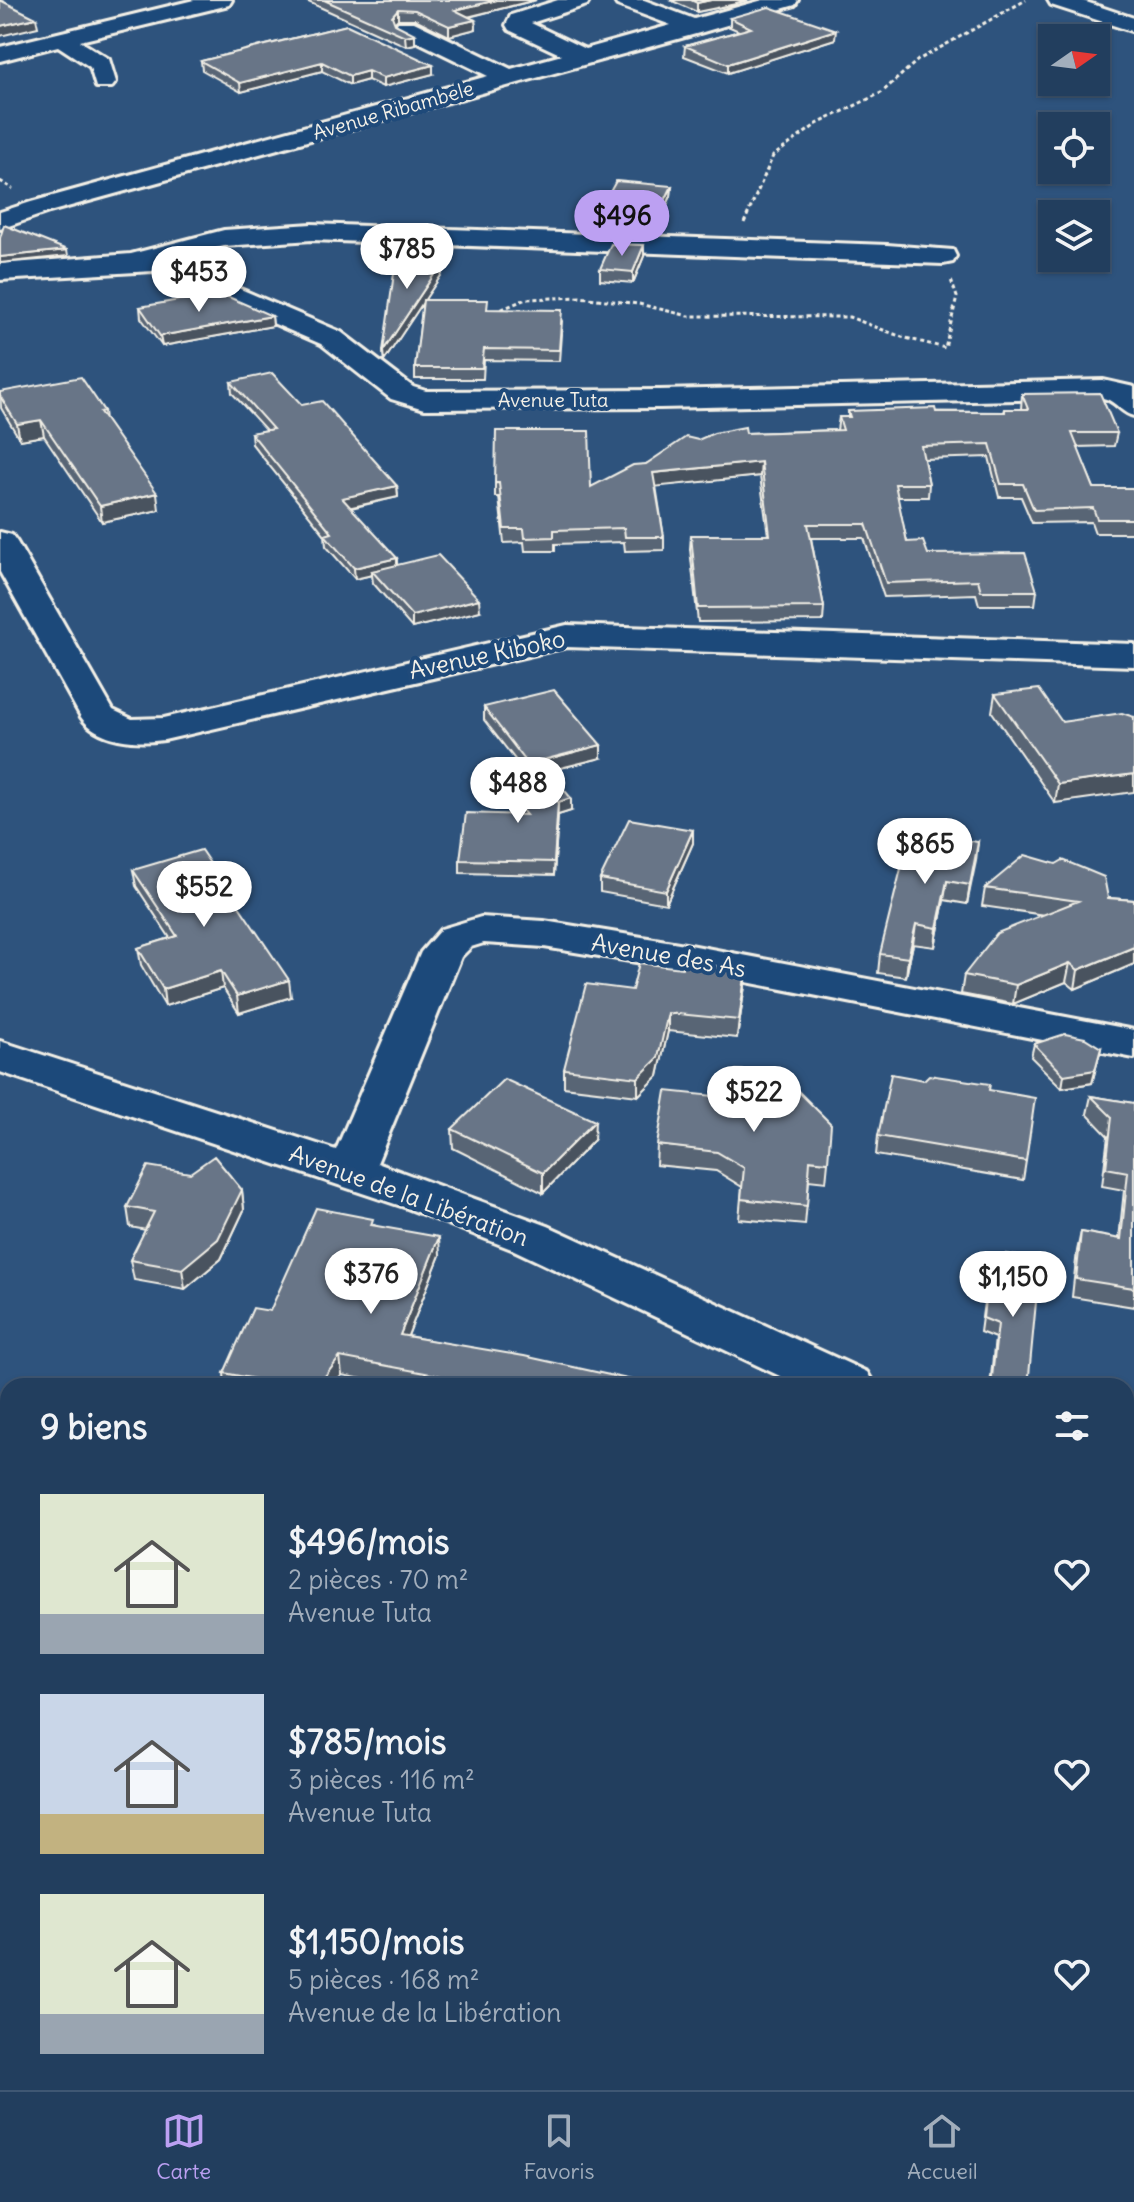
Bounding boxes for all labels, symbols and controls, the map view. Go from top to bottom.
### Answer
north arrow [1038,24,1110,96]
map controls [1038,24,1110,272]
street label: Avenue Ribambele [310,75,476,145]
button: locate [1038,112,1110,184]
pin: $496 [575,190,669,258]
text: $496 [592,199,652,232]
button: layers [1038,200,1110,272]
pin: $785 [360,223,454,291]
text: $785 [378,232,436,265]
pin: $453 [152,246,246,314]
text: $453 [169,255,229,288]
street label: Avenue Tuta [498,387,608,412]
street label: Avenue Kiboko [406,623,568,685]
pin: $488 [471,757,565,825]
text: $488 [488,766,548,799]
pin: $865 [878,818,972,886]
text: $865 [895,827,955,860]
pin: $552 [157,861,251,929]
text: $552 [175,870,233,903]
street label: Avenue des As [590,927,748,983]
pin: $522 [707,1066,801,1134]
text: $522 [725,1075,783,1108]
street label: Avenue de la Libération [285,1138,533,1252]
pin: $376 [324,1248,418,1316]
pin: $1,150 [948,1251,1078,1319]
text: $376 [343,1257,399,1290]
text: $1,150 [977,1260,1049,1293]
icon: filters [1050,1404,1094,1448]
text: 9 biens [40,1405,148,1448]
text: $496/mois [288,1520,450,1563]
icon: home [104,1526,200,1622]
icon: heart [1050,1552,1094,1596]
text: 2 pièces · 70 m² [288,1563,468,1596]
text: Avenue Tuta [288,1596,432,1629]
text: $785/mois [288,1720,447,1763]
icon: home [104,1726,200,1822]
icon: heart [1050,1752,1094,1796]
text: 3 pièces · 116 m² [288,1763,475,1796]
text: Avenue Tuta [288,1796,432,1829]
text: $1,150/mois [288,1920,465,1963]
icon: home [104,1926,200,2022]
icon: heart [1050,1952,1094,1996]
text: 5 pièces · 168 m² [288,1963,480,1996]
text: Avenue de la Libération [288,1996,561,2029]
tab: Carte [156,2109,211,2185]
tab: Favoris [524,2109,595,2185]
tab: Accueil [907,2109,978,2185]

